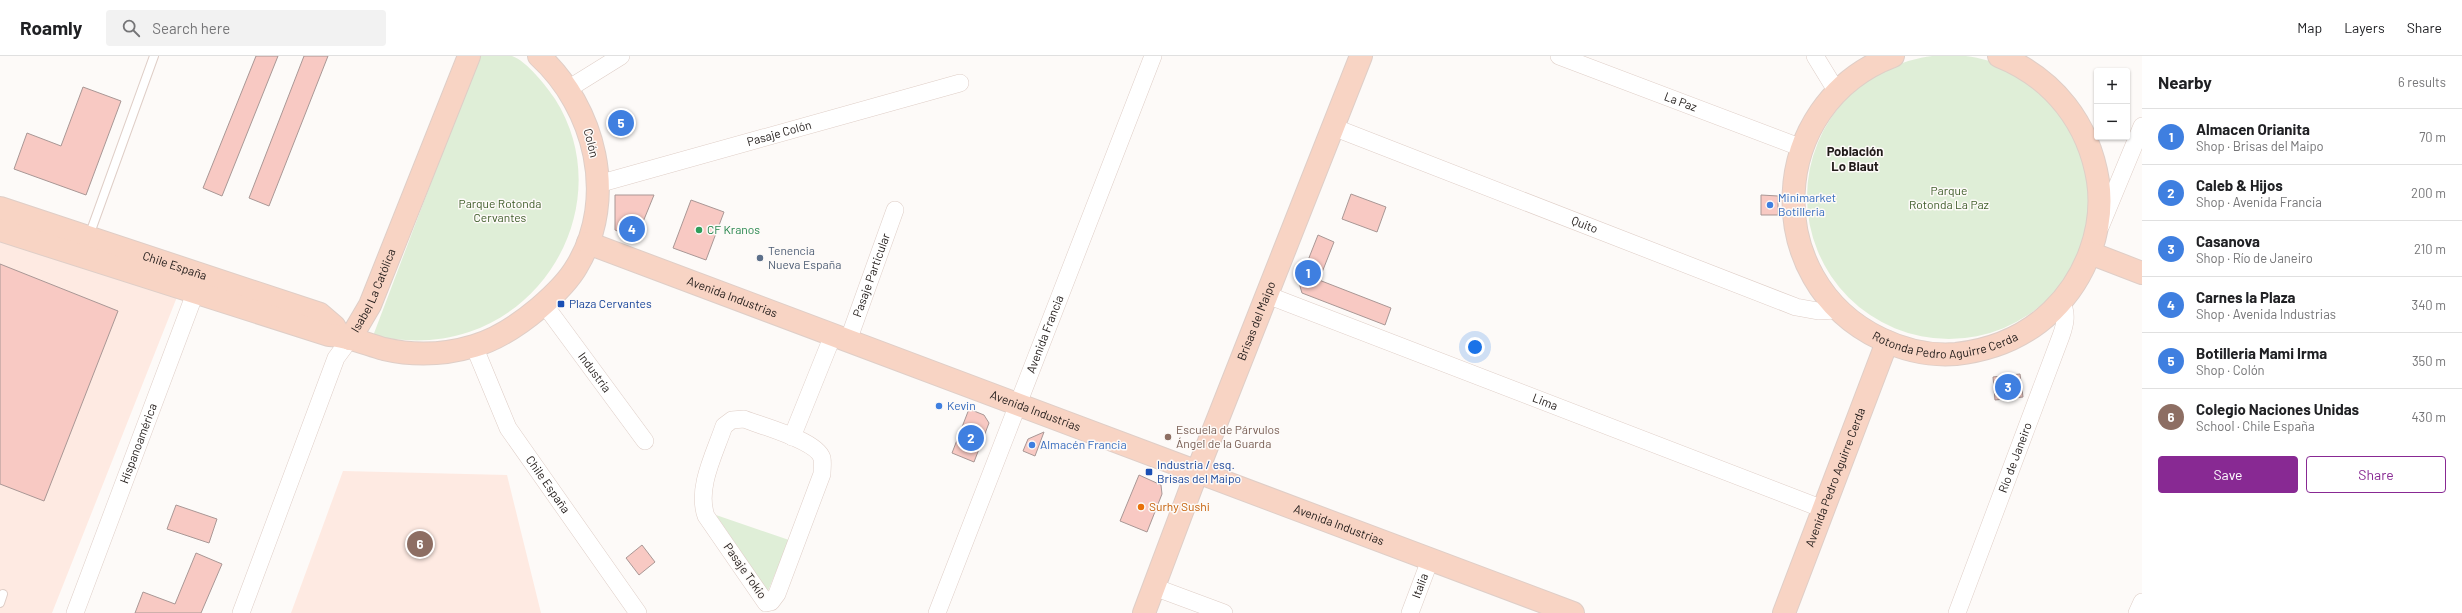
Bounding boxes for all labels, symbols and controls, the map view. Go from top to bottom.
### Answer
search box [106,10,386,46]
text: Roamly [20,16,82,39]
icon: search [120,17,142,39]
text: Search here [152,19,230,37]
text: Map [2297,19,2322,36]
text: Layers [2344,19,2385,36]
text: Share [2407,19,2442,36]
map controls [2094,68,2130,140]
button: + [2094,68,2130,104]
text: Nearby [2158,72,2212,92]
text: 6 results [2398,74,2446,90]
street label: La Paz [1663,89,1699,114]
button: − [2094,104,2130,140]
pin: 5 [608,108,634,138]
street label: Pasaje Colón [745,117,813,148]
text: Almacen Orianita [2196,120,2310,138]
street label: Colón [582,127,602,159]
text: 1 [2169,129,2173,145]
text: 70 m [2419,129,2446,145]
text: Shop · Brisas del Maipo [2196,138,2324,154]
district label: Población Lo Biaut [1827,143,1883,174]
text: Caleb & Hijos [2196,176,2283,194]
park label: Parque Rotonda La Paz [1909,183,1989,211]
text: 2 [2167,185,2175,201]
text: 200 m [2411,185,2446,201]
place label: Minimarket Botilleria [1778,190,1836,218]
text: Shop · Avenida Francia [2196,194,2322,210]
park label: Parque Rotonda Cervantes [459,196,541,224]
marker: Minimarket Botilleria [1765,200,1775,210]
street label: Quito [1570,212,1600,235]
pin: 4 [619,214,645,244]
place label: CF Kranos [707,222,760,236]
marker: CF Kranos [694,225,704,235]
street label: Pasaje Particular [849,230,892,319]
text: Casanova [2196,232,2260,250]
text: 3 [2167,241,2175,257]
text: 210 m [2414,241,2446,257]
place label: Tenencia Nueva España [768,243,841,271]
street label: Isabel La Católica [348,246,398,335]
street label: Chile España [141,248,209,282]
text: Shop · Río de Janeiro [2196,250,2313,266]
marker: Tenencia Nueva España [755,253,765,263]
pin: 1 [1295,258,1321,288]
street label: Avenida Industrias [685,273,780,320]
street label: Brisas del Maipo [1234,279,1278,362]
text: Carnes la Plaza [2196,288,2295,306]
street label: Avenida Francia [1023,293,1066,375]
place label: Plaza Cervantes [569,296,652,310]
text: 4 [2167,297,2175,313]
text: 340 m [2411,297,2446,313]
marker: Plaza Cervantes [556,299,566,309]
text: Shop · Avenida Industrias [2196,306,2336,322]
street label: Rotonda Pedro Aguirre Cerda [1871,326,2021,340]
text: Rotonda Pedro Aguirre Cerda [1870,328,2020,360]
your location [1465,337,1485,357]
text: Botilleria Mami Irma [2196,344,2327,362]
street label: Industria [576,349,615,395]
text: 5 [2167,353,2175,369]
text: 350 m [2412,353,2446,369]
text: Shop · Colón [2196,362,2265,378]
pin: 3 [1995,372,2021,402]
street label: Avenida Industrias [989,387,1083,434]
street label: Lima [1531,390,1560,412]
place label: Kevin [947,398,976,412]
text: Colegio Naciones Unidas [2196,400,2359,418]
street label: Hispanoamérica [116,401,159,485]
marker: Kevin [934,401,944,411]
street label: Avenida Pedro Aguirre Cerda [1802,406,1867,549]
text: 6 [2168,409,2174,425]
text: 430 m [2411,409,2446,425]
text: School · Chile España [2196,418,2315,434]
street label: Río de Janeiro [1995,420,2034,494]
place label: Escuela de Párvulos Ángel de la Guarda [1176,422,1280,450]
pin: 2 [958,423,984,453]
marker: Escuela de Párvulos Ángel de la Guarda [1163,432,1173,442]
place label: Almacén Francia [1040,437,1127,451]
marker: Almacén Francia [1027,440,1037,450]
street label: Chile España [524,453,574,515]
button: Save [2158,456,2298,493]
button: Share [2306,456,2446,493]
place label: Industria / esq. Brisas del Maipo [1157,457,1241,485]
marker: Industria / esq. Brisas del Maipo [1144,467,1154,477]
place label: Surhy Sushi [1149,499,1210,513]
street label: Avenida Industrias [1292,501,1386,548]
marker: Surhy Sushi [1136,502,1146,512]
pin: 6 [407,529,433,559]
street label: Pasaje Tokio [721,540,770,601]
street label: Italia [1408,571,1430,600]

